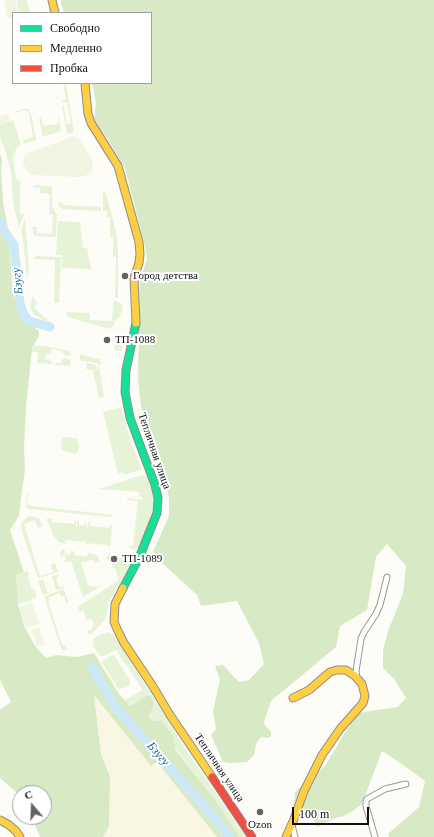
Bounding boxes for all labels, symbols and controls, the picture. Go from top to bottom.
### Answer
legend [12,12,152,84]
text: Свободно [50,21,100,35]
text: Медленно [50,41,102,55]
text: Пробка [50,61,88,75]
water label: Бзугу [9,267,27,295]
place label: Город детства [133,269,198,283]
marker: Город детства [120,271,130,281]
place label: ТП-1088 [115,333,155,347]
marker: ТП-1088 [102,335,112,345]
street label: Тепличная улица [135,411,173,491]
place label: ТП-1089 [122,552,162,566]
marker: ТП-1089 [109,554,119,564]
street label: Тепличная улица [191,731,247,805]
water label: Бзугу [144,739,172,769]
north arrow [12,785,52,825]
text: С [23,788,34,802]
scale bar [294,799,371,825]
marker: Ozon [255,807,265,817]
text: 100 m [299,807,329,821]
place label: Ozon [248,818,272,832]

